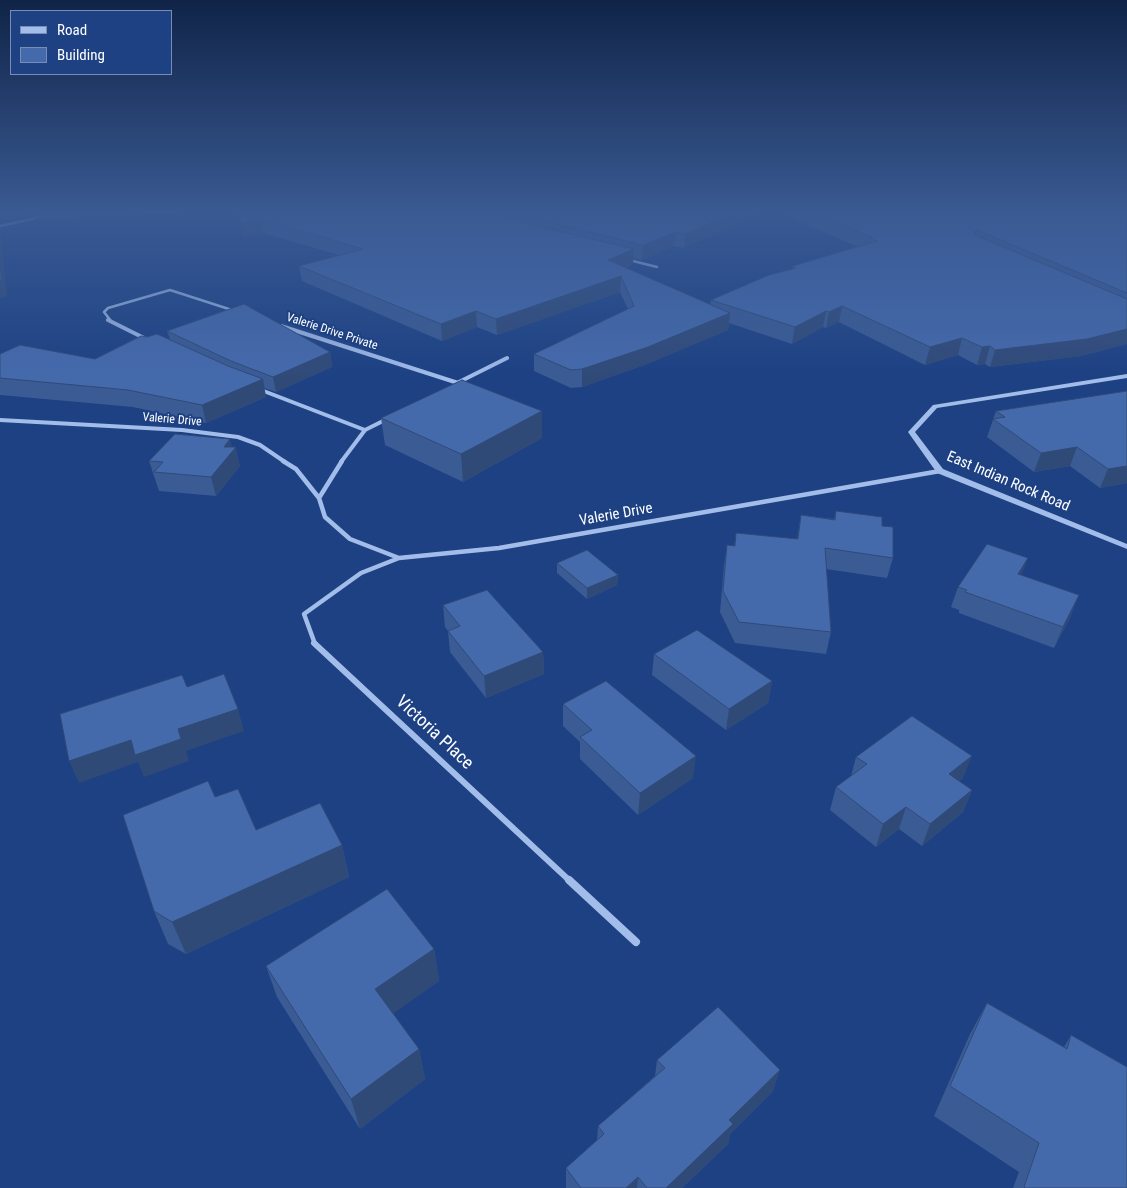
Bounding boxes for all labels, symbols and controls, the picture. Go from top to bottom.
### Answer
legend [10,10,172,75]
text: Road [57,21,87,39]
text: Building [57,46,105,64]
street label: Valerie Drive Private [285,310,379,354]
street label: Valerie Drive [142,410,202,430]
street label: East Indian Rock Road [944,448,1072,516]
street label: Valerie Drive [578,500,654,530]
street label: Victoria Place [391,691,477,775]

